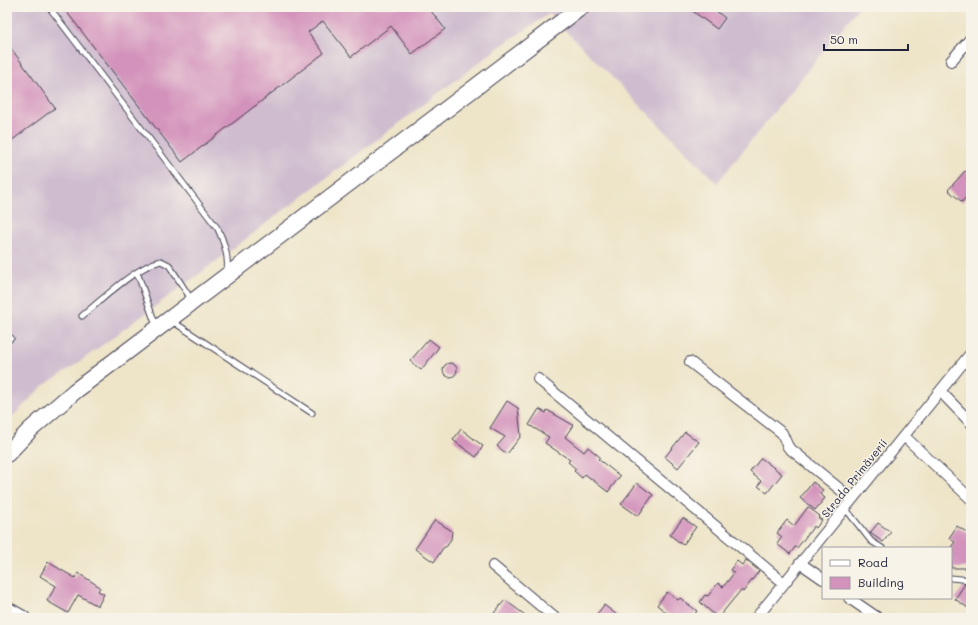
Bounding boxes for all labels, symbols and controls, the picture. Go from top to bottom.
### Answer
scale bar [824,26,908,52]
text: 50 m [830,31,858,47]
street label: Strada Primăverii [818,436,890,520]
legend [822,547,952,599]
text: Road [858,554,888,570]
text: Building [858,574,904,590]

